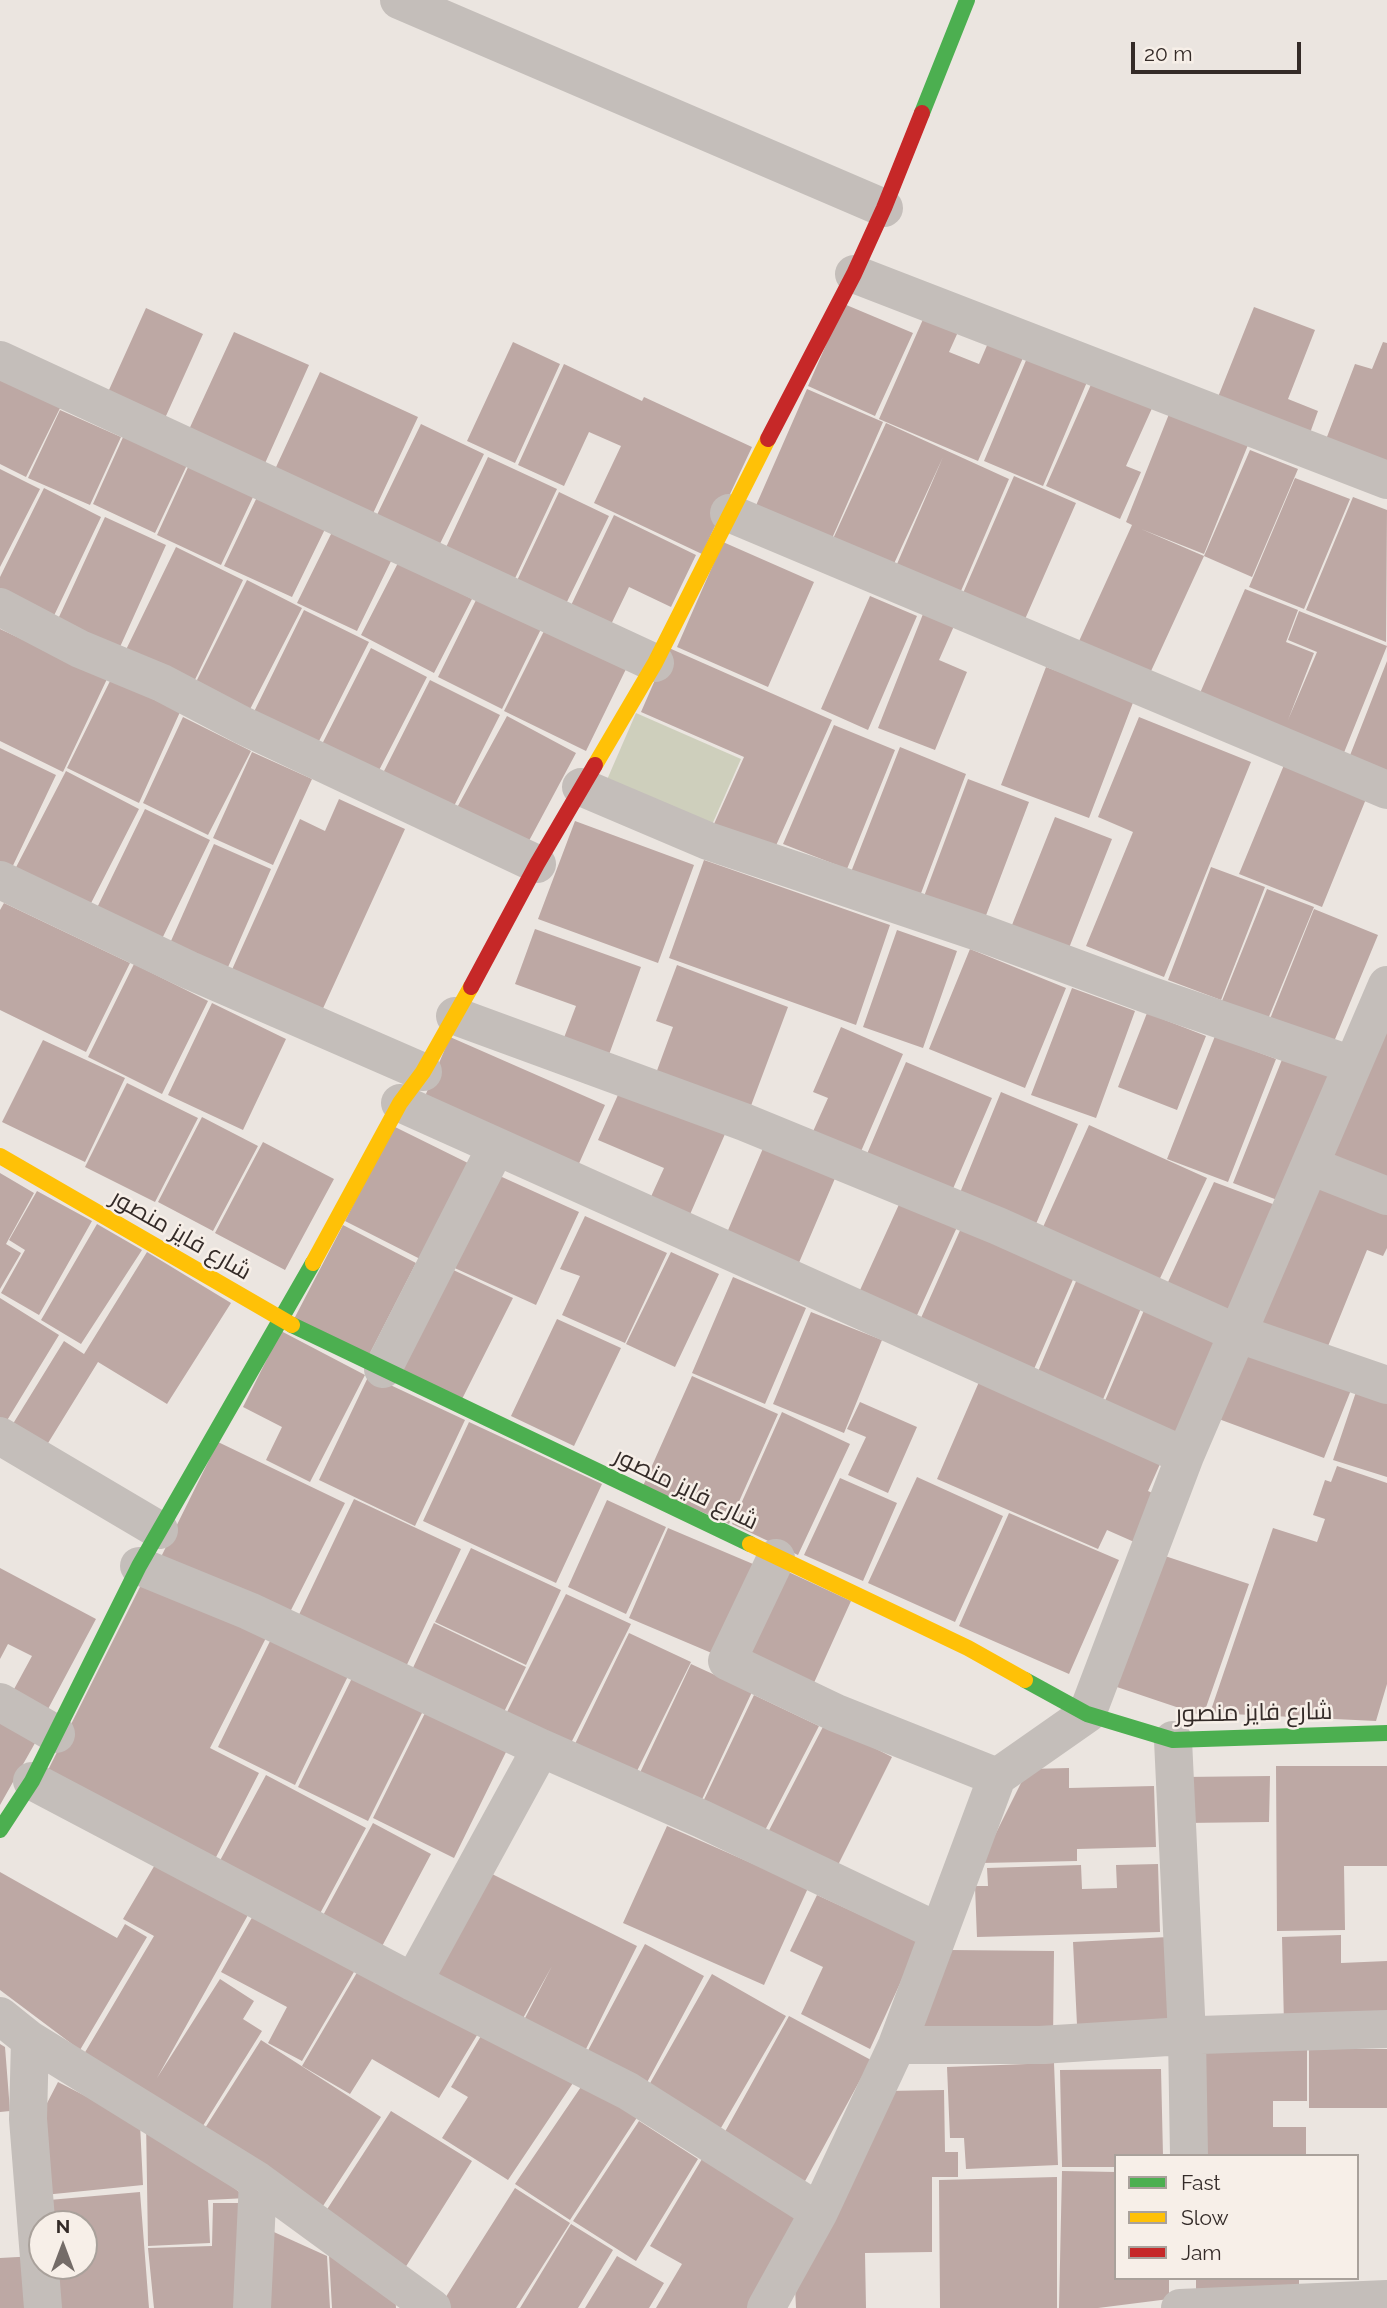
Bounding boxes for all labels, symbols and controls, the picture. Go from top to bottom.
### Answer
scale bar [1135,28,1305,72]
text: 20 m [1144,41,1192,66]
street label: شارع فايز منصور [106,1183,256,1287]
street label: شارع فايز منصور [609,1442,763,1536]
street label: شارع فايز منصور [1175,1697,1333,1729]
legend [1114,2154,1359,2280]
text: Fast [1181,2170,1221,2195]
text: Slow [1181,2205,1229,2230]
north arrow [28,2210,98,2280]
text: N [56,2215,70,2237]
text: Jam [1181,2240,1222,2265]

